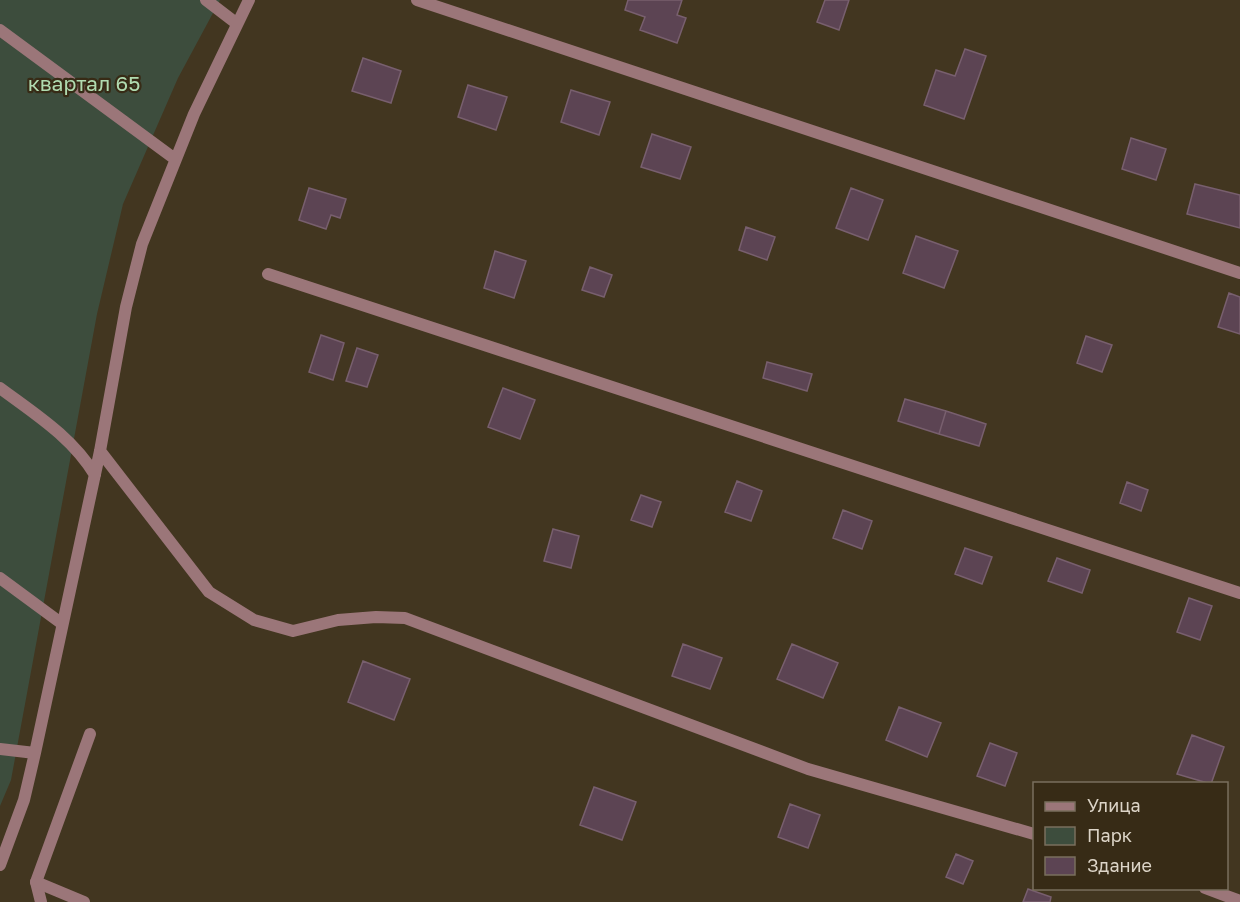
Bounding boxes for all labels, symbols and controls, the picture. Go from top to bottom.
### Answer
park label: квартал 65 [28,70,140,96]
legend [1033,782,1228,890]
text: Улица [1087,794,1141,816]
text: Парк [1087,824,1132,846]
text: Здание [1087,854,1152,876]

